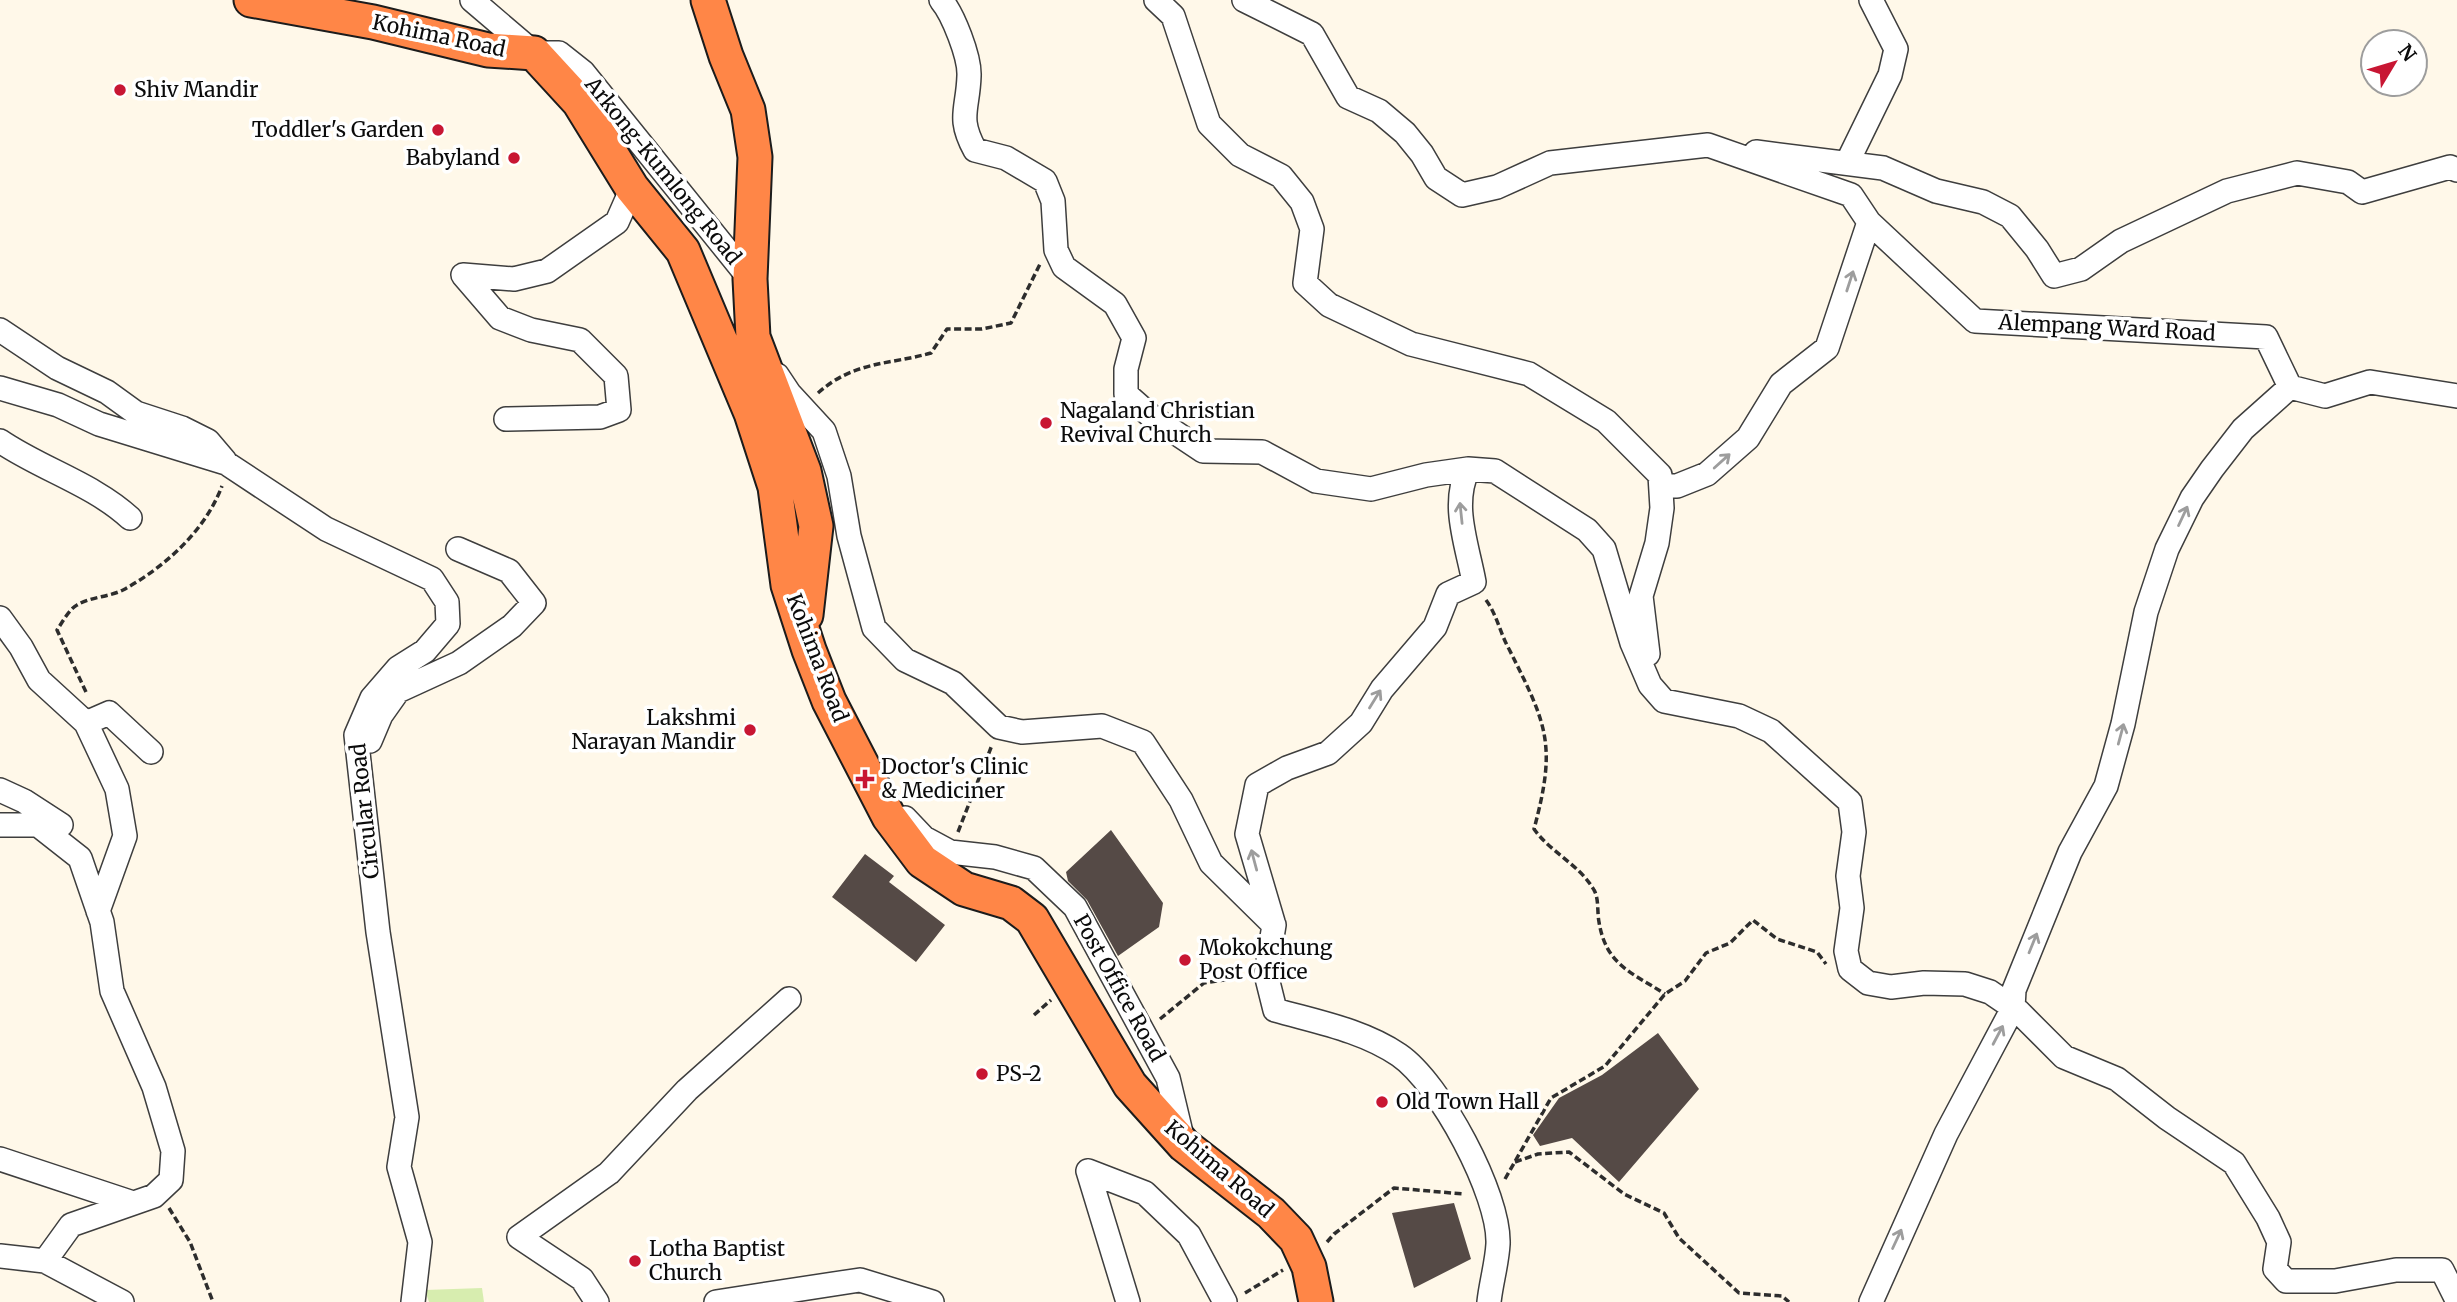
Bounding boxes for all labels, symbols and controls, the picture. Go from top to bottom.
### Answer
street label: Kohima Road [370,8,508,63]
north arrow [2359,28,2429,98]
text: N [2393,39,2421,66]
street label: Arkong-Kumlong Road [579,71,748,270]
place label: Shiv Mandir [134,76,258,103]
marker: Shiv Mandir [112,82,128,98]
place label: Toddler's Garden [252,116,424,143]
marker: Toddler's Garden [430,122,446,138]
place label: Babyland [406,144,500,171]
marker: Babyland [506,150,522,166]
one-way arrow [1844,270,1857,292]
street label: Alempang Ward Road [1997,308,2217,347]
place label: Nagaland Christian Revival Church [1060,397,1255,448]
marker: Nagaland Christian Revival Church [1038,415,1054,431]
one-way arrow [1713,453,1731,469]
one-way arrow [1454,503,1467,525]
one-way arrow [2177,506,2190,528]
street label: Kohima Road [781,590,854,726]
one-way arrow [1369,690,1383,710]
place label: Lakshmi Narayan Mandir [572,704,736,755]
marker: Lakshmi Narayan Mandir [742,722,758,738]
one-way arrow [2115,723,2128,745]
street label: Circular Road [344,742,385,880]
place label: Doctor's Clinic & Mediciner [881,753,1028,804]
marker: Doctor's Clinic & Mediciner [855,769,875,789]
one-way arrow [1247,849,1260,872]
street label: Post Office Road [1068,909,1171,1067]
one-way arrow [2028,933,2041,955]
place label: Mokokchung Post Office [1199,934,1333,985]
marker: Mokokchung Post Office [1177,952,1193,968]
one-way arrow [1992,1025,2005,1046]
place label: PS-2 [996,1060,1042,1087]
marker: PS-2 [974,1066,990,1082]
place label: Old Town Hall [1396,1088,1540,1115]
marker: Old Town Hall [1374,1094,1390,1110]
street label: Kohima Road [1159,1114,1280,1223]
one-way arrow [1891,1229,1904,1250]
place label: Lotha Baptist Church [649,1235,785,1286]
marker: Lotha Baptist Church [627,1253,643,1269]

